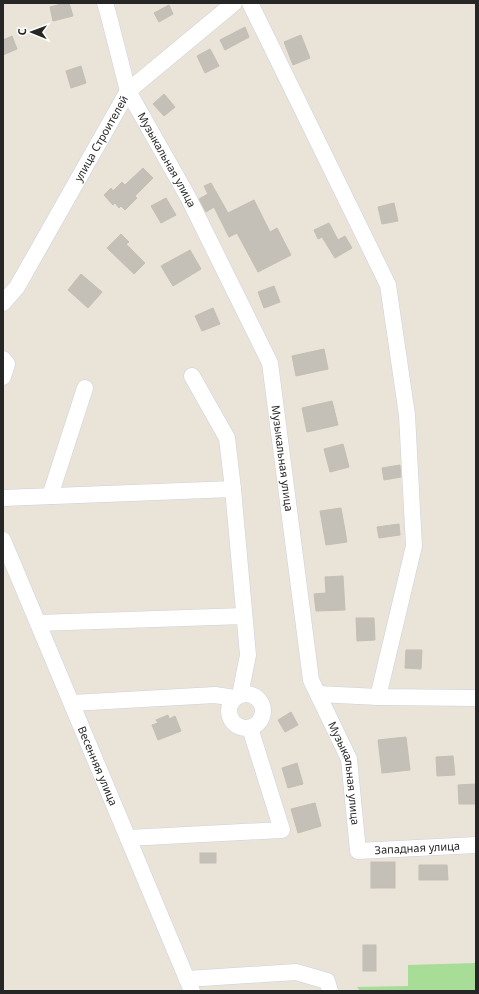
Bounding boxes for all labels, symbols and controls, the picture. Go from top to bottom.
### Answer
north arrow [12,12,52,52]
text: С [14,28,29,36]
street label: улица Строителей [70,92,131,184]
street label: Музыкальная улица [135,109,200,210]
street label: Музыкальная улица [269,404,297,512]
street label: Музыкальная улица [325,719,363,826]
street label: Весенняя улица [75,724,121,808]
street label: Западная улица [374,838,460,857]

